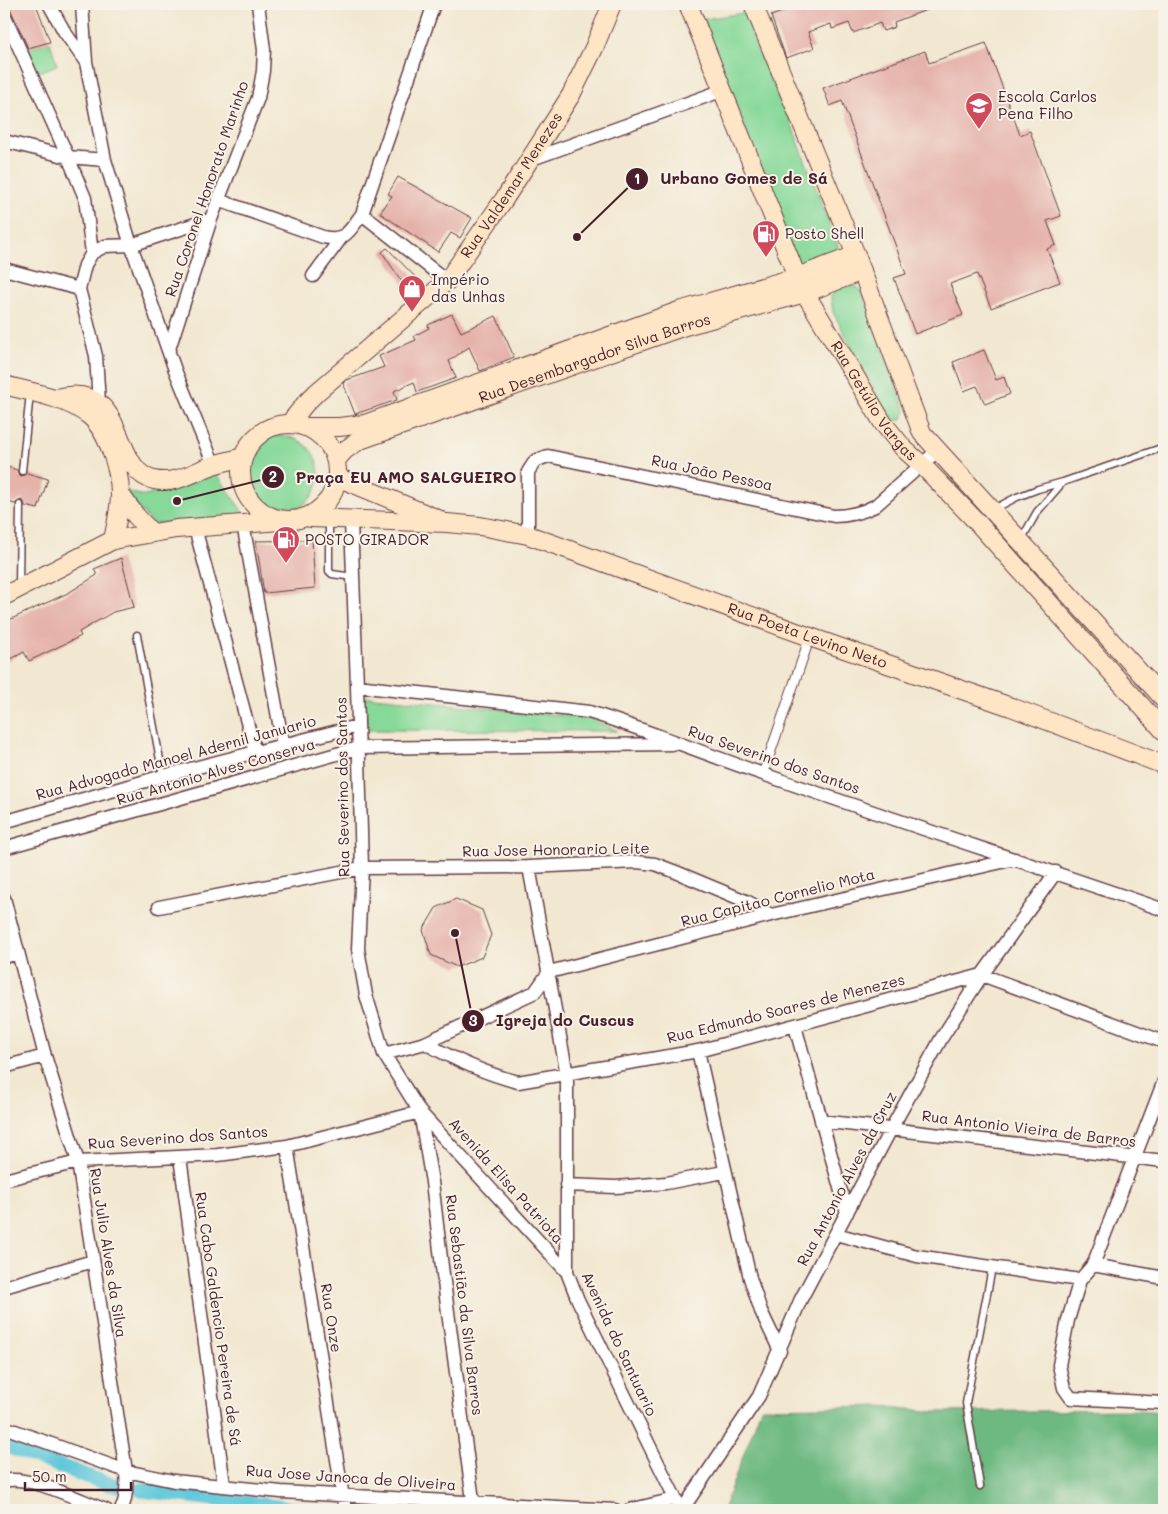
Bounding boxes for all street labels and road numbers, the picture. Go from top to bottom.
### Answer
street label: Rua Coronel Honorato Marinho [160,78,253,299]
street label: Rua Valdemar Menezes [455,108,566,262]
street label: Rua Desembargador Silva Barros [476,308,713,407]
street label: Rua Getúlio Vargas [827,337,922,465]
street label: Rua João Pessoa [650,449,775,495]
street label: Rua Poeta Levino Neto [725,597,890,672]
street label: Rua Severino dos Santos [330,697,354,877]
street label: Rua Advogado Manoel Adernil Januario [34,710,318,804]
street label: Rua Severino dos Santos [686,720,863,798]
street label: Rua Antonio Alves Conserva [114,733,317,809]
street label: Rua Jose Honorario Leite [462,837,650,861]
street label: Rua Capitao Cornelio Mota [679,863,877,931]
street label: Rua Edmundo Soares de Menezes [665,969,907,1047]
street label: Rua Antonio Alves da Cruz [792,1088,901,1269]
street label: Rua Antonio Vieira de Barros [921,1105,1138,1151]
street label: Avenida Elisa Patriota [445,1113,569,1248]
street label: Rua Severino dos Santos [87,1121,269,1153]
street label: Rua Julio Alves da Silva [86,1167,132,1339]
street label: Rua Cabo Galdencio Pereira de Sá [191,1190,247,1447]
street label: Rua Sebastião da Silva Barros [442,1193,488,1417]
street label: Avenida do Santuario [578,1268,662,1419]
street label: Rua Onze [317,1282,347,1354]
street label: Rua Jose Janoca de Oliveira [245,1460,457,1494]

